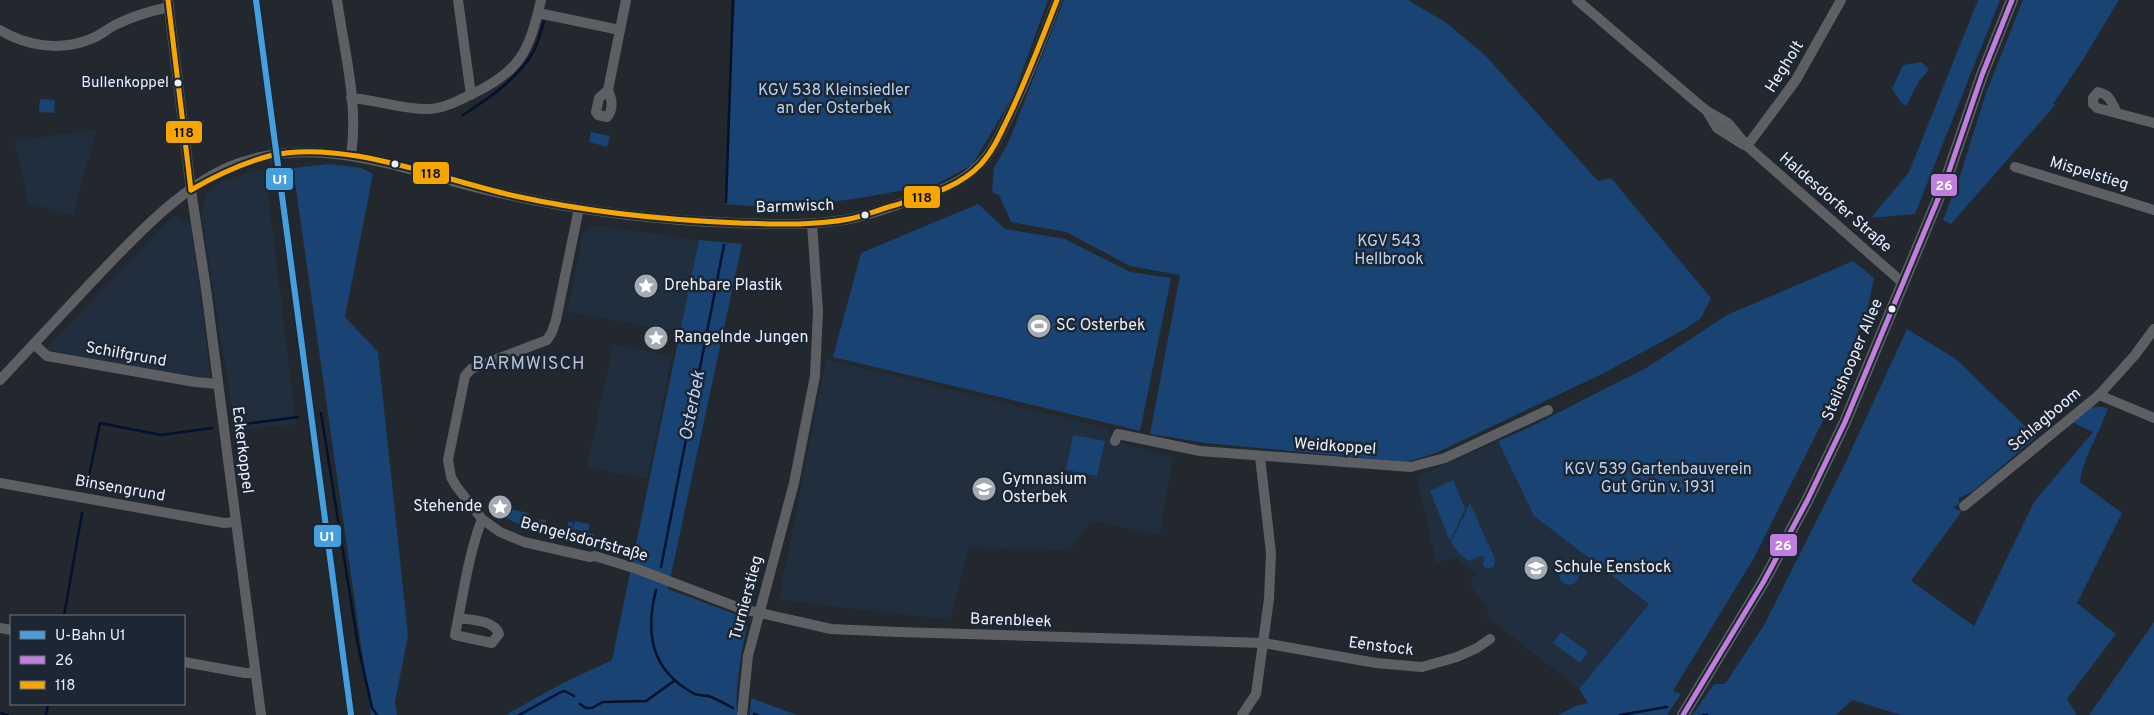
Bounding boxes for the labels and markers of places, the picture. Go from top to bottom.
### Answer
place label: Bullenkoppel [81,74,169,93]
marker: Bullenkoppel [173,78,183,88]
unlabelled marker [390,159,400,169]
unlabelled marker [860,210,870,220]
place icon: Drehbare Plastik [633,273,659,299]
place label: Drehbare Plastik [664,276,783,296]
unlabelled marker [1887,304,1897,314]
sports icon: SC Osterbek [1026,313,1052,339]
place label: SC Osterbek [1056,316,1145,336]
place icon: Rangelnde Jungen [643,325,669,351]
place label: Rangelnde Jungen [674,328,809,348]
place label: Gymnasium Osterbek [1002,470,1087,508]
school or university icon: Gymnasium Osterbek [971,476,997,502]
place icon: Stehende [487,494,513,520]
place label: Stehende [413,497,482,517]
school or university icon: Schule Eenstock [1523,555,1549,581]
place label: Schule Eenstock [1554,558,1672,578]

